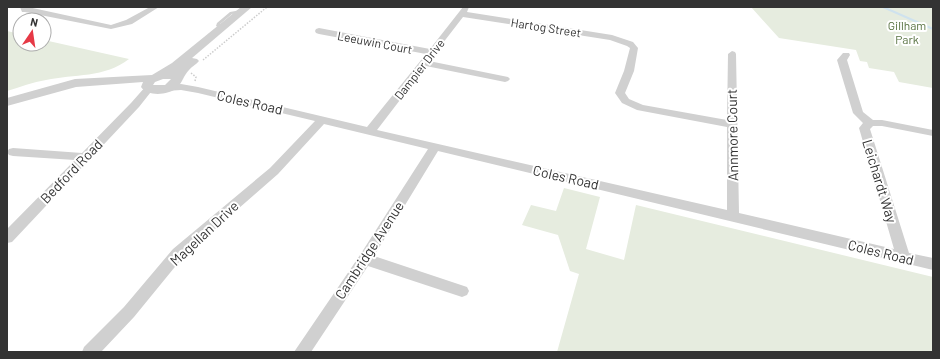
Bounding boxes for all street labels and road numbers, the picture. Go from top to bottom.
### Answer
street label: Hartog Street [510,15,582,39]
street label: Leeuwin Court [336,28,414,56]
street label: Dampier Drive [391,36,447,102]
street label: Coles Road [215,86,285,118]
street label: Annmore Court [723,89,741,181]
street label: Bedford Road [36,136,106,206]
street label: Leichardt Way [859,137,901,225]
street label: Coles Road [531,161,601,193]
street label: Magellan Drive [166,197,242,269]
street label: Cambridge Avenue [331,198,407,302]
street label: Coles Road [846,236,916,268]

